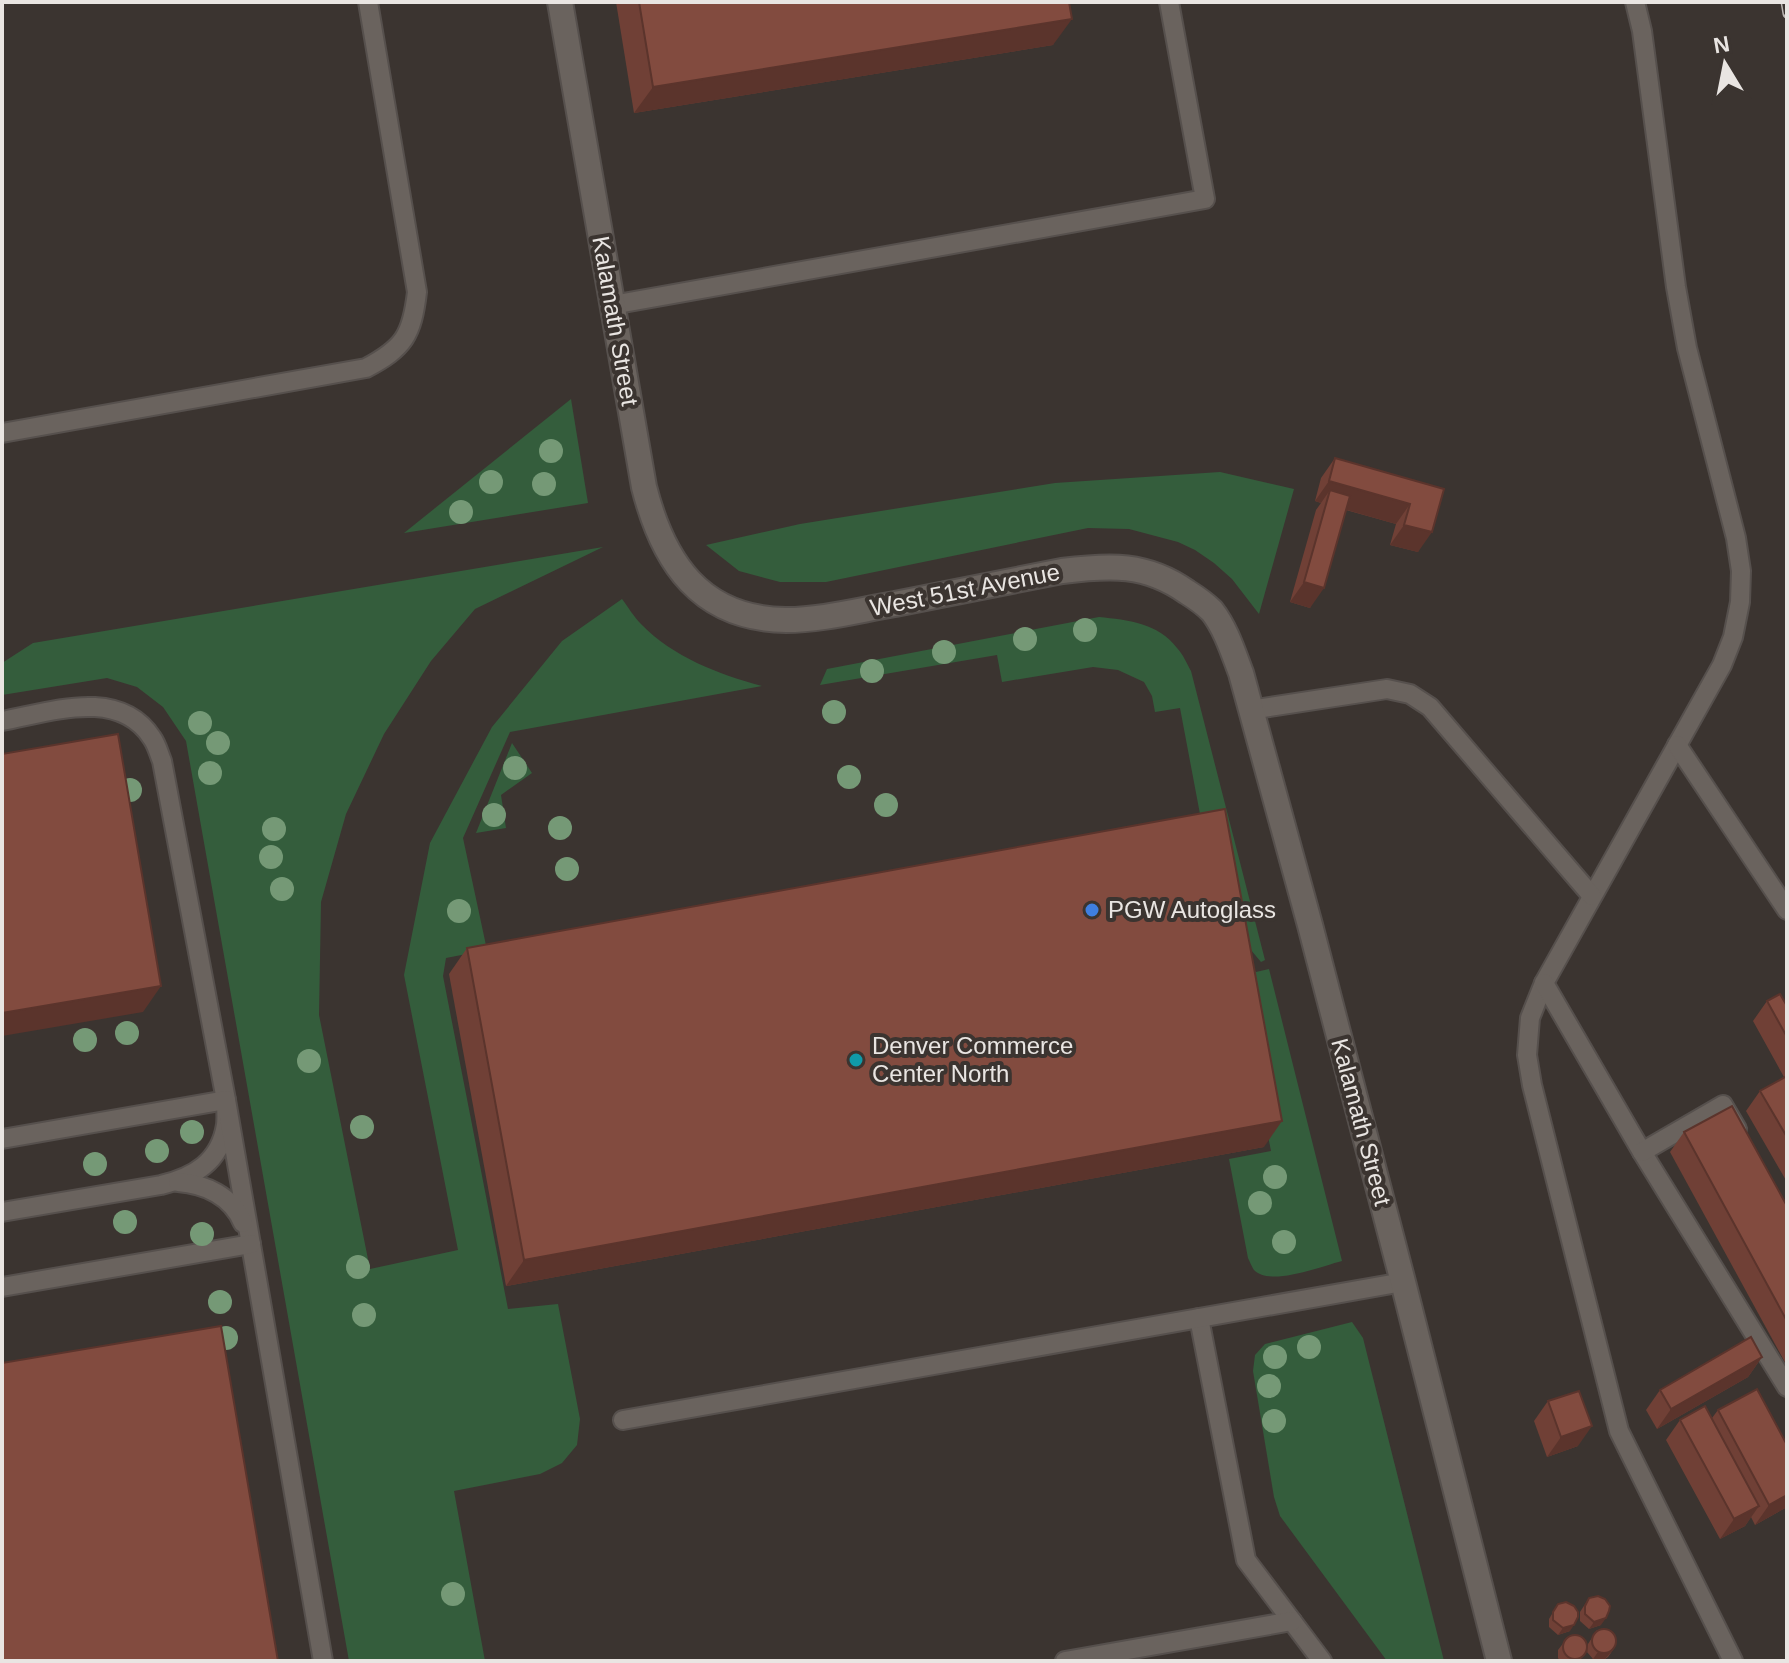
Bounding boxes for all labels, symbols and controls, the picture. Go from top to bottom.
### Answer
north arrow [1685,24,1765,104]
text: N [1712,31,1732,58]
street label: Kalamath Street [587,234,644,408]
street label: West 51st Avenue [868,558,1062,621]
place label: PGW Autoglass [1108,896,1276,923]
marker: PGW Autoglass [1083,901,1101,919]
place label: Denver Commerce Center North [872,1032,1073,1087]
street label: Kalamath Street [1326,1035,1397,1209]
marker: Denver Commerce Center North [847,1051,865,1069]

